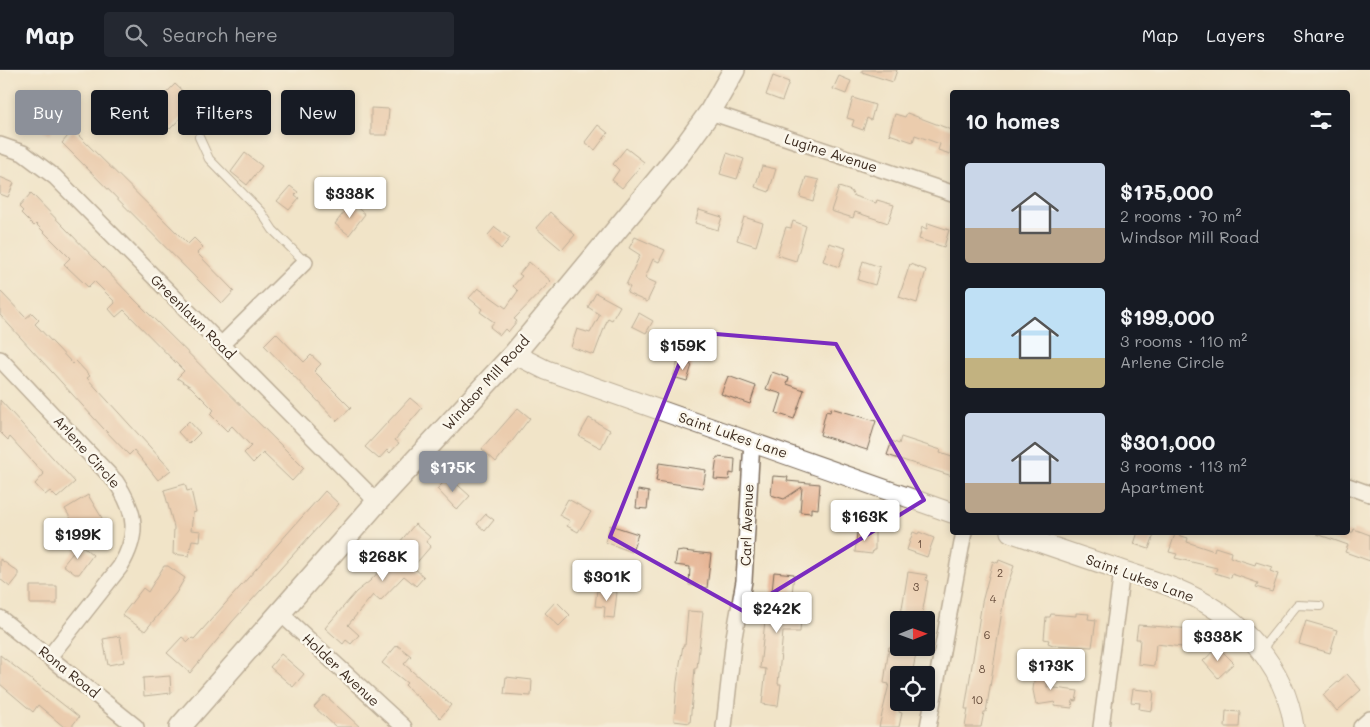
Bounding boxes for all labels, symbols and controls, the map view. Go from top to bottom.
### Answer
search box [104,12,454,57]
text: Map [25,19,74,50]
icon: search [122,21,150,49]
text: Search here [162,22,278,47]
text: Map [1142,23,1178,47]
text: Layers [1206,23,1265,47]
text: Share [1293,23,1345,47]
chip: Buy [15,90,81,135]
chip: Rent [91,90,168,135]
chip: Filters [178,90,271,135]
chip: New [281,90,355,135]
icon: filters [1307,106,1335,134]
text: 10 homes [965,107,1060,134]
street label: Lugine Avenue [782,129,880,177]
pin: $338K [315,176,385,219]
text: $175,000 [1120,178,1213,205]
text: $338K [325,182,375,203]
icon: home [1005,183,1065,243]
text: 2 rooms · 70 m² [1120,205,1241,226]
text: Windsor Mill Road [1120,226,1259,247]
street label: Greenlawn Road [147,270,240,363]
text: $199,000 [1120,303,1214,330]
icon: home [1005,308,1065,368]
pin: $159K [648,328,718,371]
text: 3 rooms · 110 m² [1120,330,1247,351]
street label: Windsor Mill Road [438,331,533,434]
text: $159K [660,334,706,355]
text: Arlene Circle [1120,351,1225,372]
street label: Saint Lukes Lane [676,407,790,462]
street label: Arlene Circle [50,411,125,492]
text: $301,000 [1120,428,1215,455]
icon: home [1005,433,1065,493]
pin: $175K [418,450,488,493]
text: 3 rooms · 113 m² [1120,455,1247,476]
text: $175K [430,456,476,477]
text: Apartment [1120,476,1205,497]
street label: Carl Avenue [736,484,757,566]
pin: $163K [830,500,900,542]
text: $163K [842,505,888,526]
pin: $199K [43,518,113,560]
text: $199K [55,523,101,544]
house number: 1 [918,536,922,551]
pin: $268K [348,540,418,582]
text: $268K [359,545,407,566]
street label: Saint Lukes Lane [1083,549,1197,606]
pin: $301K [572,560,642,602]
text: $301K [583,565,631,586]
house number: 2 [997,565,1003,580]
house number: 3 [913,579,920,594]
house number: 4 [990,591,997,606]
pin: $242K [742,592,812,634]
text: $242K [753,597,801,618]
north arrow [890,611,935,656]
map controls [890,611,935,711]
pin: $338K [1183,620,1253,662]
text: $338K [1193,625,1243,646]
house number: 6 [984,627,990,642]
street label: Holder Avenue [299,629,384,710]
street label: Rona Road [35,641,104,702]
pin: $173K [1016,648,1086,691]
text: $173K [1028,654,1074,675]
house number: 8 [979,661,986,676]
button: locate [890,666,935,711]
house number: 10 [971,692,983,707]

